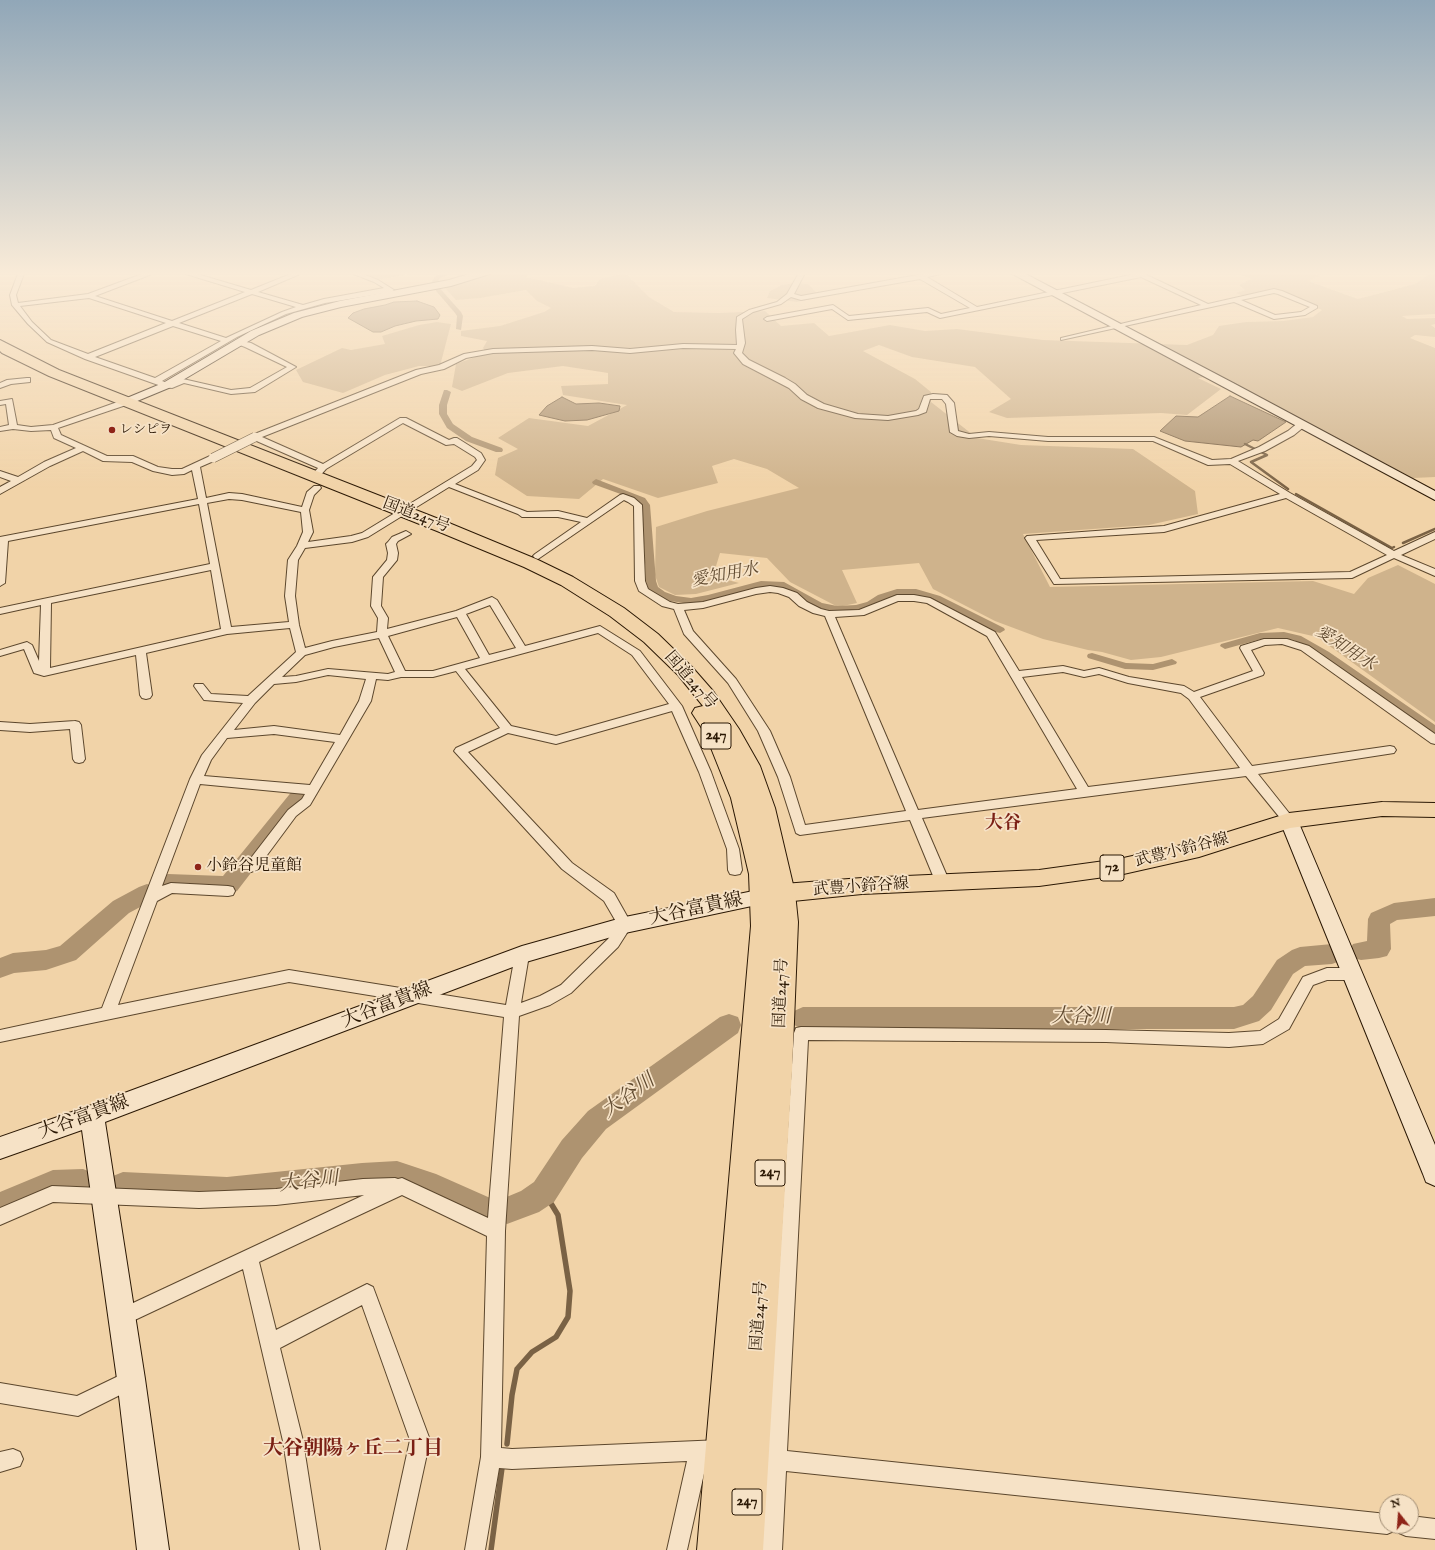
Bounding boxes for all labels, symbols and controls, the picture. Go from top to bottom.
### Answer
place label: レシピヲ [120,422,172,438]
marker: レシピヲ [107,425,117,435]
street label: 国道247号 [380,494,452,538]
water label: 愛知用水 [690,559,760,593]
water label: 愛知用水 [1311,622,1379,676]
street label: 国道247号 [660,648,720,714]
road number: 247 [701,723,731,749]
district label: 大谷 [985,813,1021,835]
street label: 武豊小鈴谷線 [1133,830,1231,872]
road number: 72 [1100,855,1124,881]
place label: 小鈴谷児童館 [206,857,302,877]
marker: 小鈴谷児童館 [193,862,203,872]
street label: 武豊小鈴谷線 [812,875,910,901]
street label: 大谷富貴線 [647,889,745,931]
street label: 国道247号 [771,958,793,1028]
street label: 大谷富貴線 [339,978,435,1034]
water label: 大谷川 [1051,1006,1111,1030]
water label: 大谷川 [598,1070,660,1124]
street label: 大谷富貴線 [35,1091,133,1145]
road number: 247 [755,1160,785,1186]
water label: 大谷川 [278,1168,340,1198]
street label: 国道247号 [748,1280,772,1352]
district label: 大谷朝陽ヶ丘二丁目 [263,1438,443,1462]
road number: 247 [732,1489,762,1515]
north arrow [1379,1494,1419,1534]
text: N [1389,1495,1402,1512]

